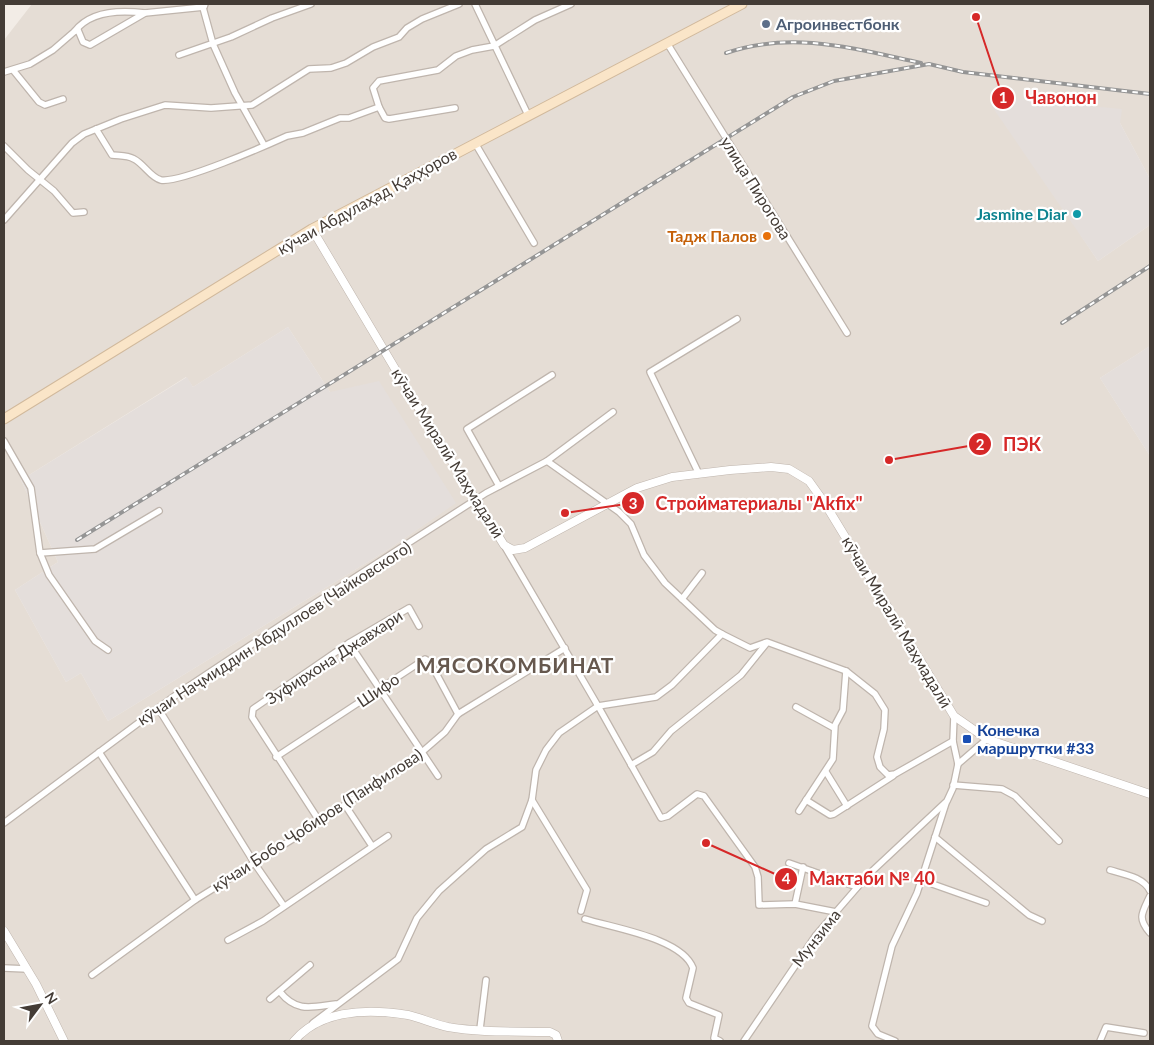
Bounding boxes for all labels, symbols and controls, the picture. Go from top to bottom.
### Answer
place label: Агроинвестбонк [775,14,900,33]
marker: Агроинвестбонк [760,18,772,30]
callout: Чавонон [990,82,1107,115]
text: Чавонон [1025,86,1097,108]
text: 1 [999,88,1007,106]
street label: улица Пирогова [717,133,796,243]
street label: кӯчаи Абдулаҳад Қаҳҳоров [274,143,460,258]
place label: Jasmine Diar [976,204,1067,223]
marker: Jasmine Diar [1071,208,1083,220]
place label: Тадж Палов [667,226,757,245]
marker: Тадж Палов [761,230,773,242]
street label: кӯчаи Миралӣ Маҳмадалӣ [388,364,509,541]
callout: ПЭК [968,428,1051,461]
text: ПЭК [1003,433,1041,455]
text: 2 [976,435,985,453]
callout: Стройматериалы "Akfix" [621,487,872,520]
text: Стройматериалы "Akfix" [655,492,863,514]
text: 3 [629,494,637,512]
street label: кӯчаи Миралӣ Маҳмадалӣ [839,533,956,711]
street label: кӯчаи Наҷмиддин Абдуллоев (Чайковского) [133,537,414,728]
street label: Зуфирхона Джавхари [262,605,406,708]
district label: МЯСОКОМБИНАТ [416,652,614,677]
street label: Шифо [353,669,402,711]
place label: Конечка маршрутки #33 [977,720,1094,757]
marker: Конечка маршрутки #33 [961,733,973,745]
street label: кӯчаи Бобо Ҷобиров (Панфилова) [208,744,426,895]
callout: Мактаби № 40 [774,862,945,895]
text: Мактаби № 40 [809,867,935,889]
text: 4 [782,869,791,887]
street label: Мунзима [787,905,844,970]
north arrow [15,980,65,1030]
text: N [41,989,62,1007]

